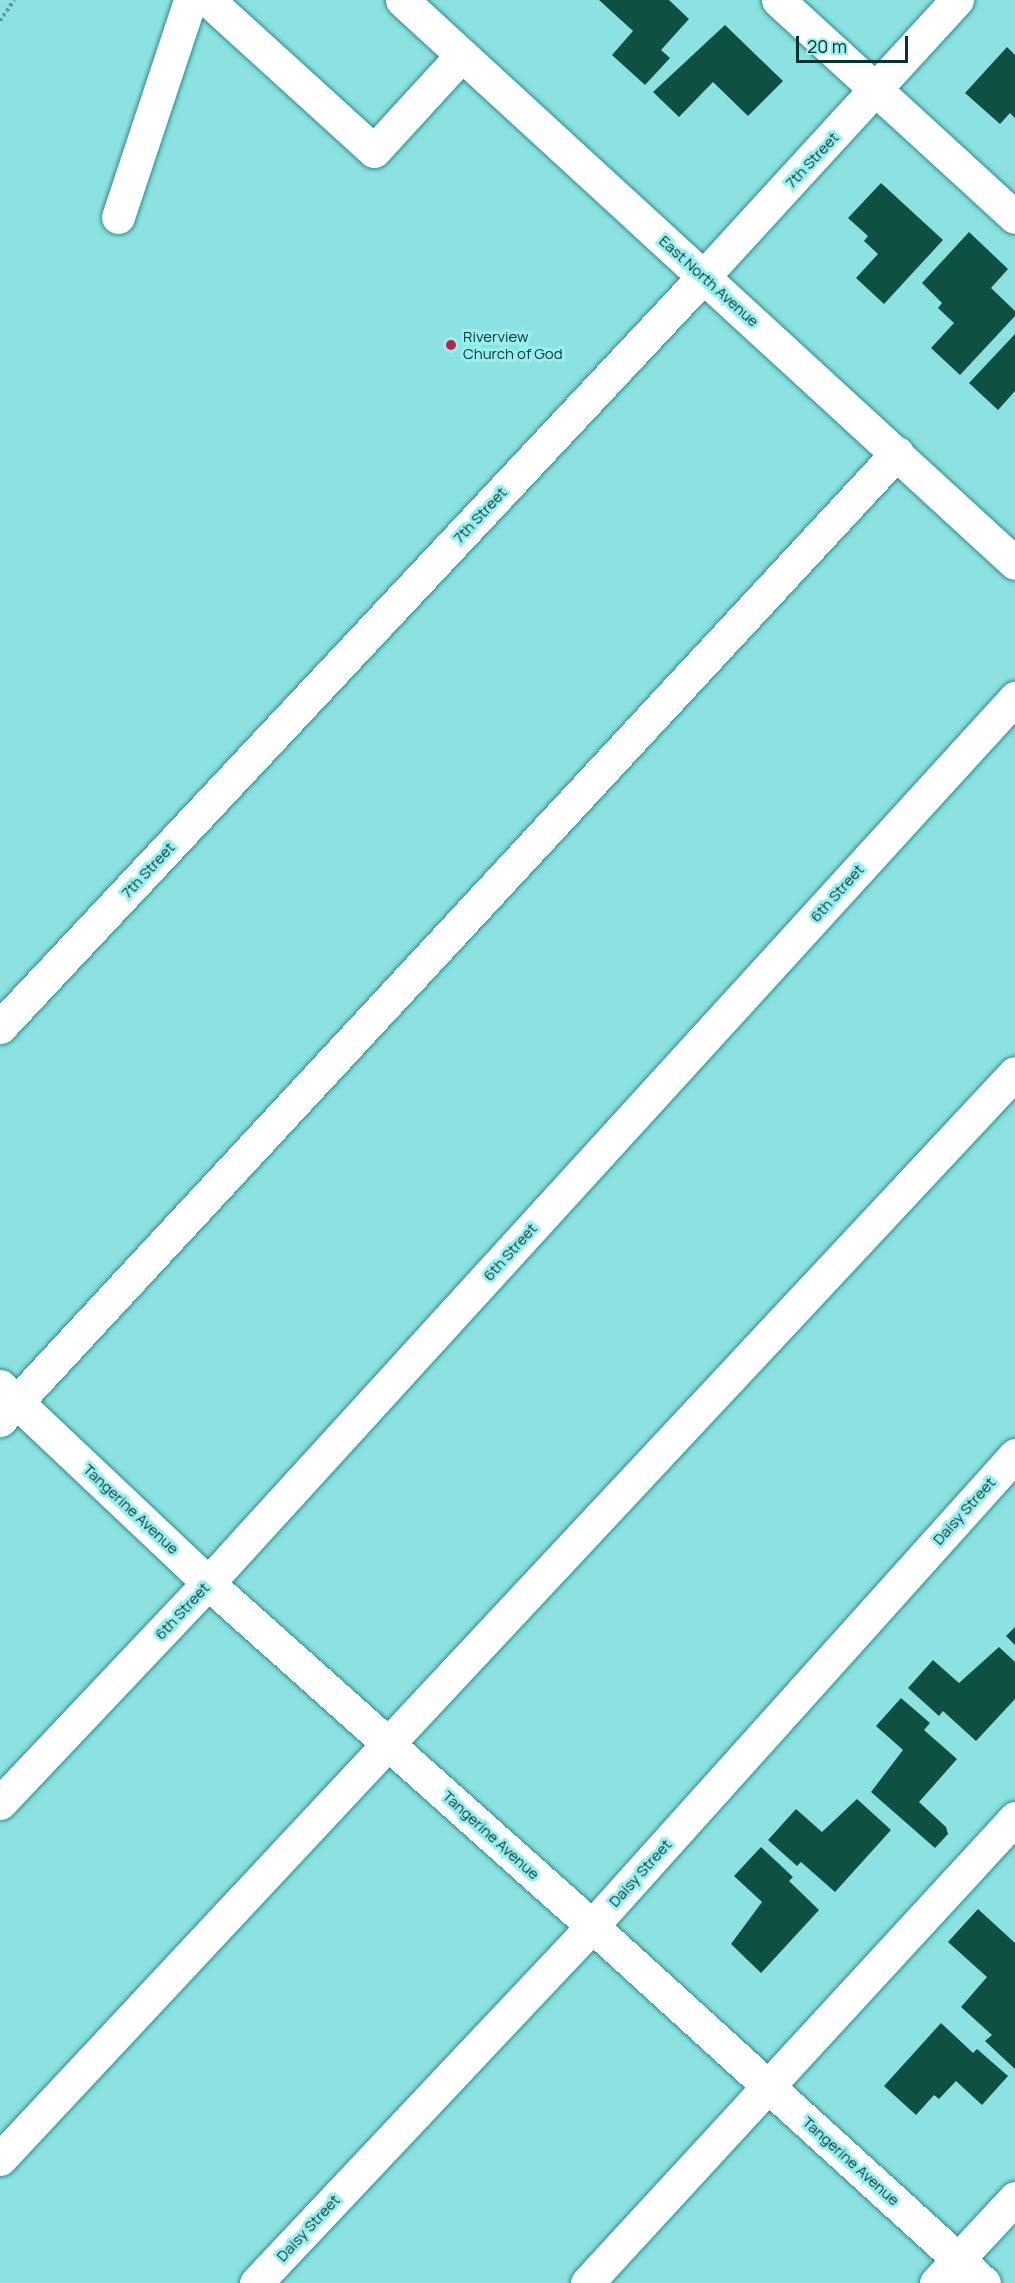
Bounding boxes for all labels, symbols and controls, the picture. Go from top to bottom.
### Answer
scale bar [799,24,912,62]
text: 20 m [807,34,847,58]
street label: 7th Street [782,128,842,192]
street label: East North Avenue [656,232,762,330]
place label: Riverview Church of God [463,327,563,362]
marker: Riverview Church of God [444,338,458,352]
street label: 7th Street [450,483,510,547]
street label: 7th Street [118,838,178,902]
street label: 6th Street [806,860,868,926]
street label: 6th Street [479,1219,541,1285]
street label: Tangerine Avenue [80,1460,182,1558]
street label: Daisy Street [929,1474,999,1548]
street label: 6th Street [151,1579,213,1643]
street label: Tangerine Avenue [439,1787,543,1883]
street label: Daisy Street [605,1836,675,1910]
street label: Tangerine Avenue [799,2113,903,2209]
street label: Daisy Street [273,2191,343,2265]

